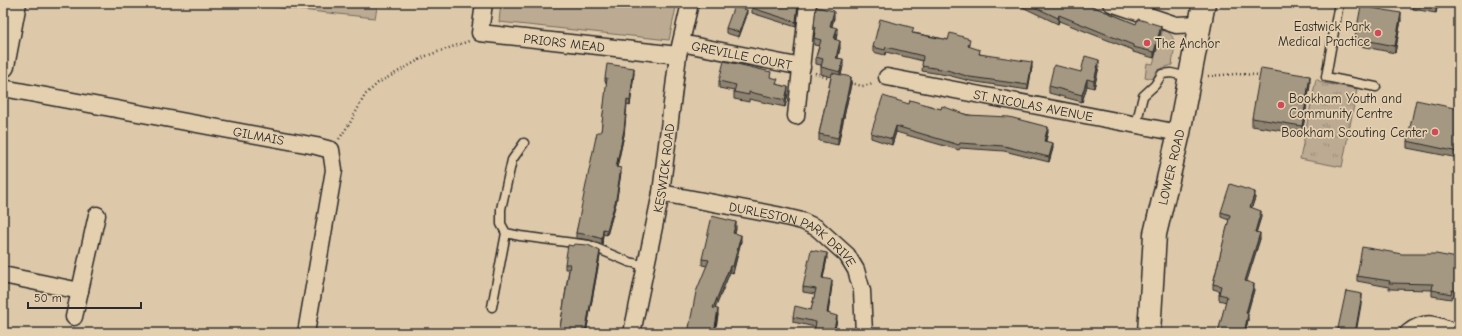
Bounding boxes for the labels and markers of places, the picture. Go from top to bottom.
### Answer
place label: Eastwick Park Medical Practice [1278,19,1371,49]
marker: Eastwick Park Medical Practice [1373,28,1383,38]
place label: The Anchor [1155,36,1220,51]
marker: The Anchor [1142,38,1152,48]
place label: Bookham Youth and Community Centre [1289,91,1402,121]
marker: Bookham Youth and Community Centre [1276,100,1286,110]
place label: Bookham Scouting Center [1281,125,1428,140]
marker: Bookham Scouting Center [1430,127,1440,137]

